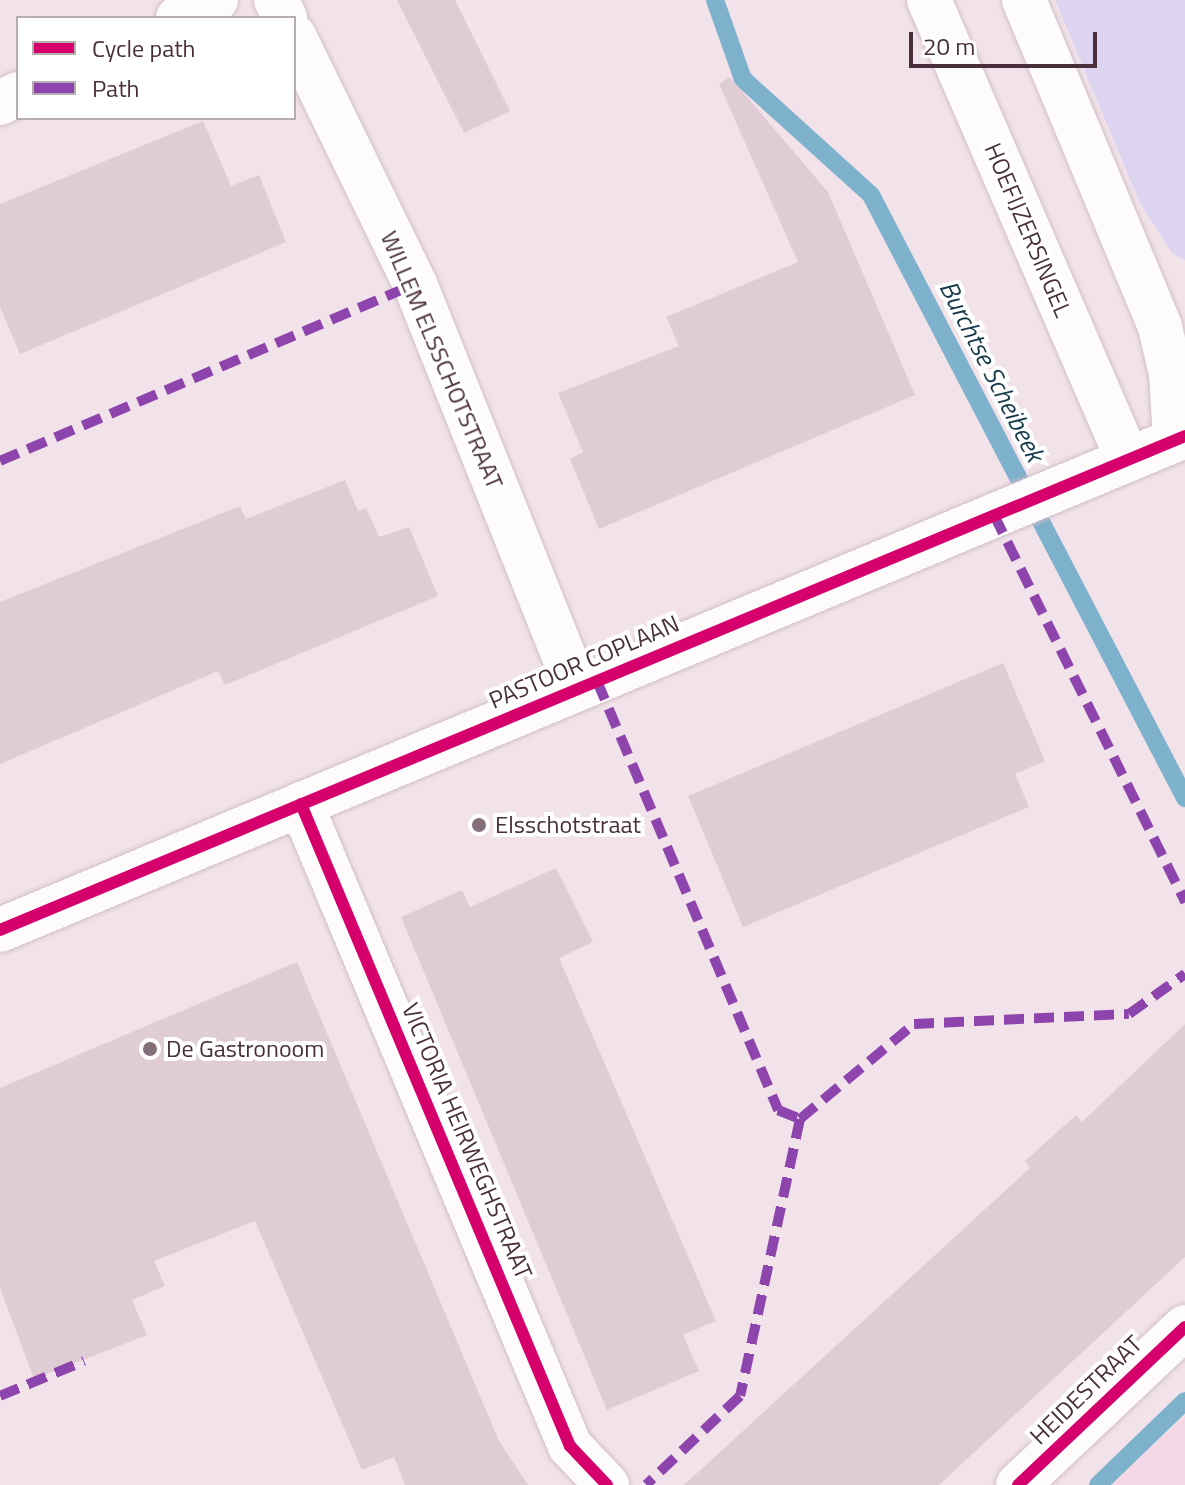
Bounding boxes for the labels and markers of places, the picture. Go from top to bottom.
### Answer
place label: Elsschotstraat [495,811,641,839]
marker: Elsschotstraat [470,816,488,834]
place label: De Gastronoom [166,1035,324,1063]
marker: De Gastronoom [141,1040,159,1058]

